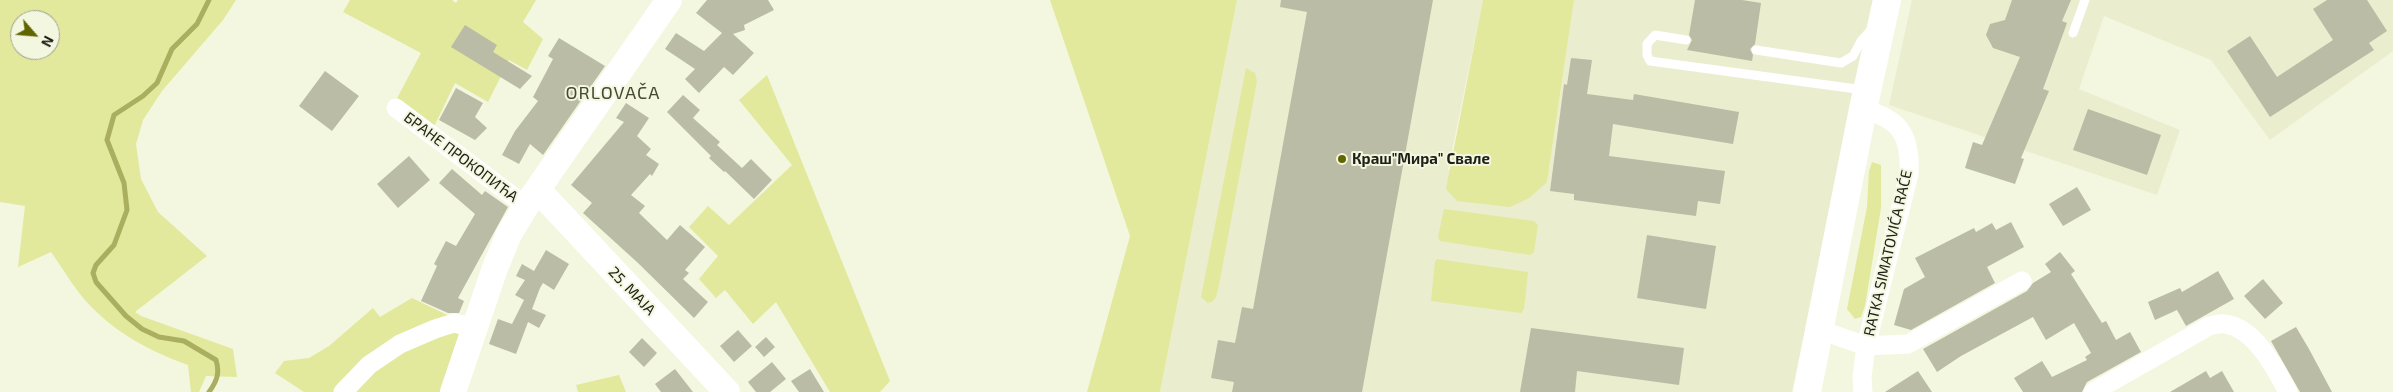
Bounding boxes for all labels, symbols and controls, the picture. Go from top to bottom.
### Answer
north arrow [10,10,60,60]
text: N [38,33,58,50]
district label: ORLOVAČA [565,82,661,104]
street label: БРАНЕ ПРОКОПИЋА [400,108,522,206]
place label: Краш"Мира" Свале [1352,150,1490,168]
marker: Краш"Мира" Свале [1336,153,1348,165]
street label: RATKA SIMATOVIĆA RAĆE [1860,168,1916,338]
street label: 25. МАЈА [605,263,659,319]

